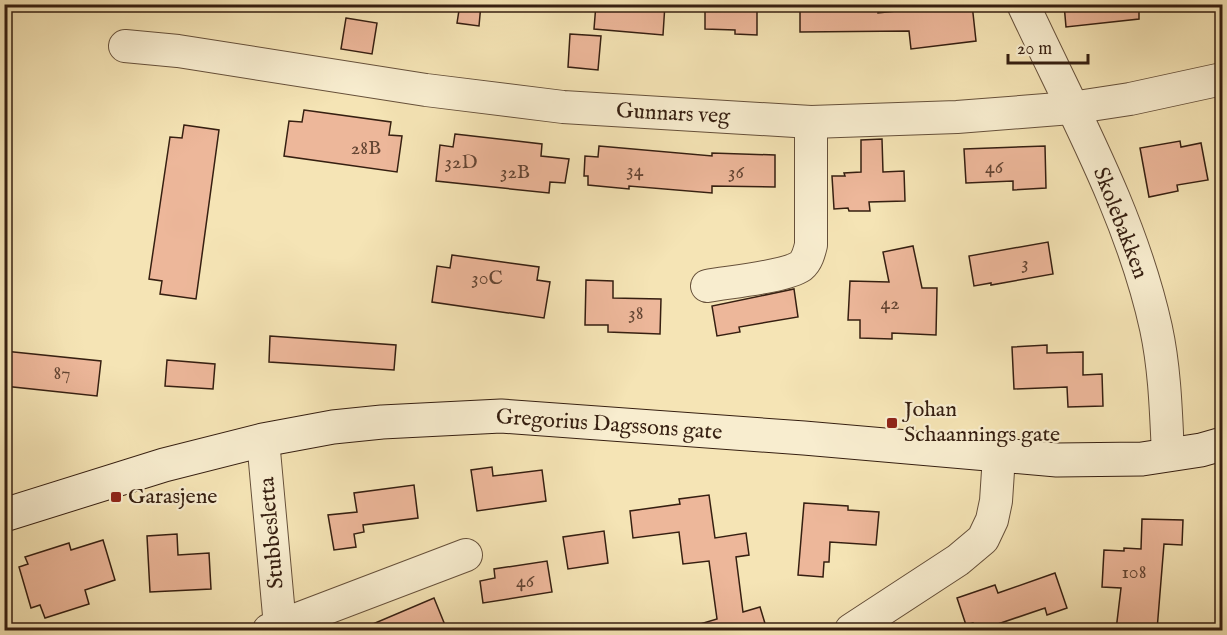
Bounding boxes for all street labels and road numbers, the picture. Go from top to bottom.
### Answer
street label: Gunnars veg [615,97,732,131]
street label: Skolebakken [1086,163,1154,283]
street label: Gregorius Dagssons gate [495,403,723,447]
street label: Stubbesletta [253,475,291,590]

